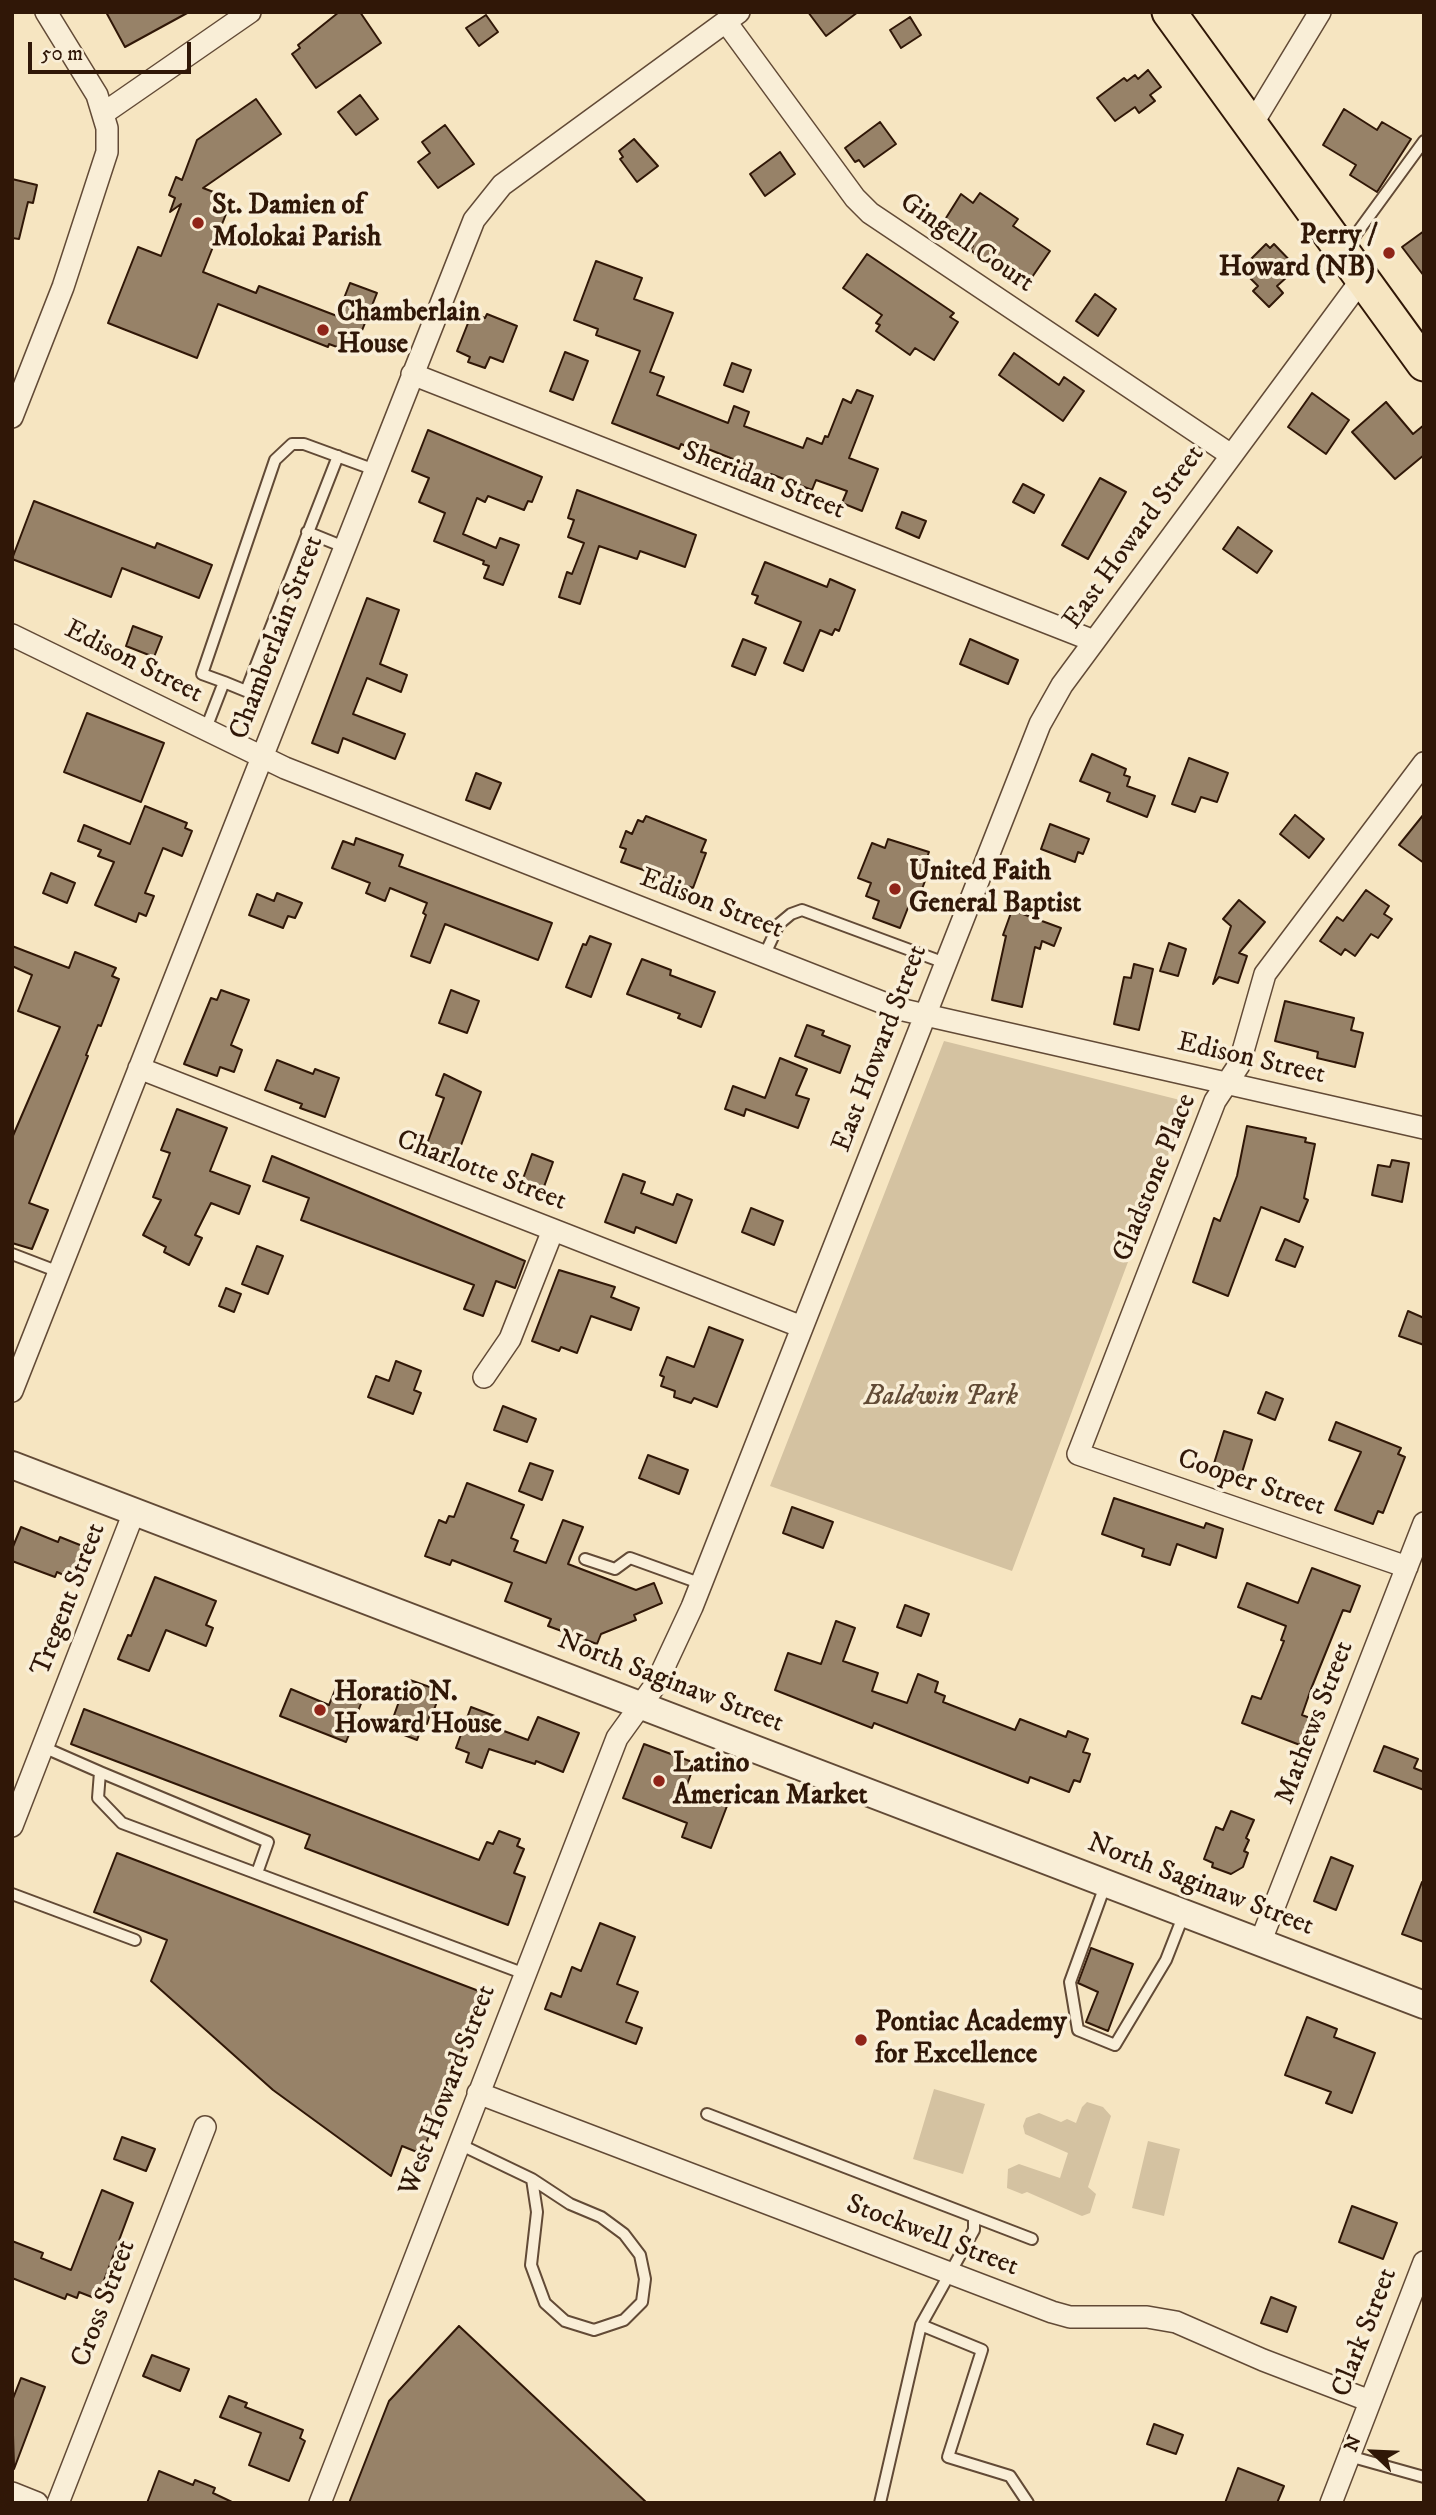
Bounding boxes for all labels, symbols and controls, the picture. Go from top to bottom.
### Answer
scale bar [32,28,194,72]
text: 50 m [41,41,83,67]
street label: Gingell Court [893,187,1039,301]
place label: St. Damien of Molokai Parish [212,190,381,256]
marker: St. Damien of Molokai Parish [190,215,206,231]
place label: Perry / Howard (NB) [1219,220,1375,286]
marker: Perry / Howard (NB) [1381,245,1397,261]
place label: Chamberlain House [337,297,480,363]
marker: Chamberlain House [315,322,331,338]
street label: Sheridan Street [677,436,849,528]
street label: East Howard Street [1057,440,1213,636]
street label: Chamberlain Street [224,531,332,745]
street label: Edison Street [58,614,208,712]
place label: United Faith General Baptist [909,856,1081,922]
street label: Edison Street [635,862,787,948]
marker: United Faith General Baptist [887,881,903,897]
street label: East Howard Street [826,941,936,1157]
street label: Edison Street [1174,1027,1328,1093]
street label: Gladstone Place [1107,1089,1205,1267]
street label: Charlotte Street [391,1124,571,1220]
park label: Baldwin Park [864,1381,1018,1415]
street label: Cooper Street [1173,1443,1329,1525]
street label: Tregent Street [25,1519,115,1681]
street label: North Saginaw Street [552,1624,788,1742]
street label: Mathews Street [1269,1637,1363,1809]
place label: Horatio N. Howard House [334,1677,502,1743]
marker: Horatio N. Howard House [312,1702,328,1718]
place label: Latino American Market [673,1748,868,1814]
marker: Latino American Market [651,1773,667,1789]
street label: North Saginaw Street [1082,1827,1318,1945]
street label: West Howard Street [393,1981,505,2201]
place label: Pontiac Academy for Excellence [875,2007,1066,2073]
marker: Pontiac Academy for Excellence [853,2032,869,2048]
street label: Stockwell Street [841,2189,1023,2285]
street label: Cross Street [65,2236,145,2372]
street label: Clark Street [1326,2264,1406,2402]
north arrow [1338,2417,1408,2487]
text: N [1340,2432,1367,2455]

